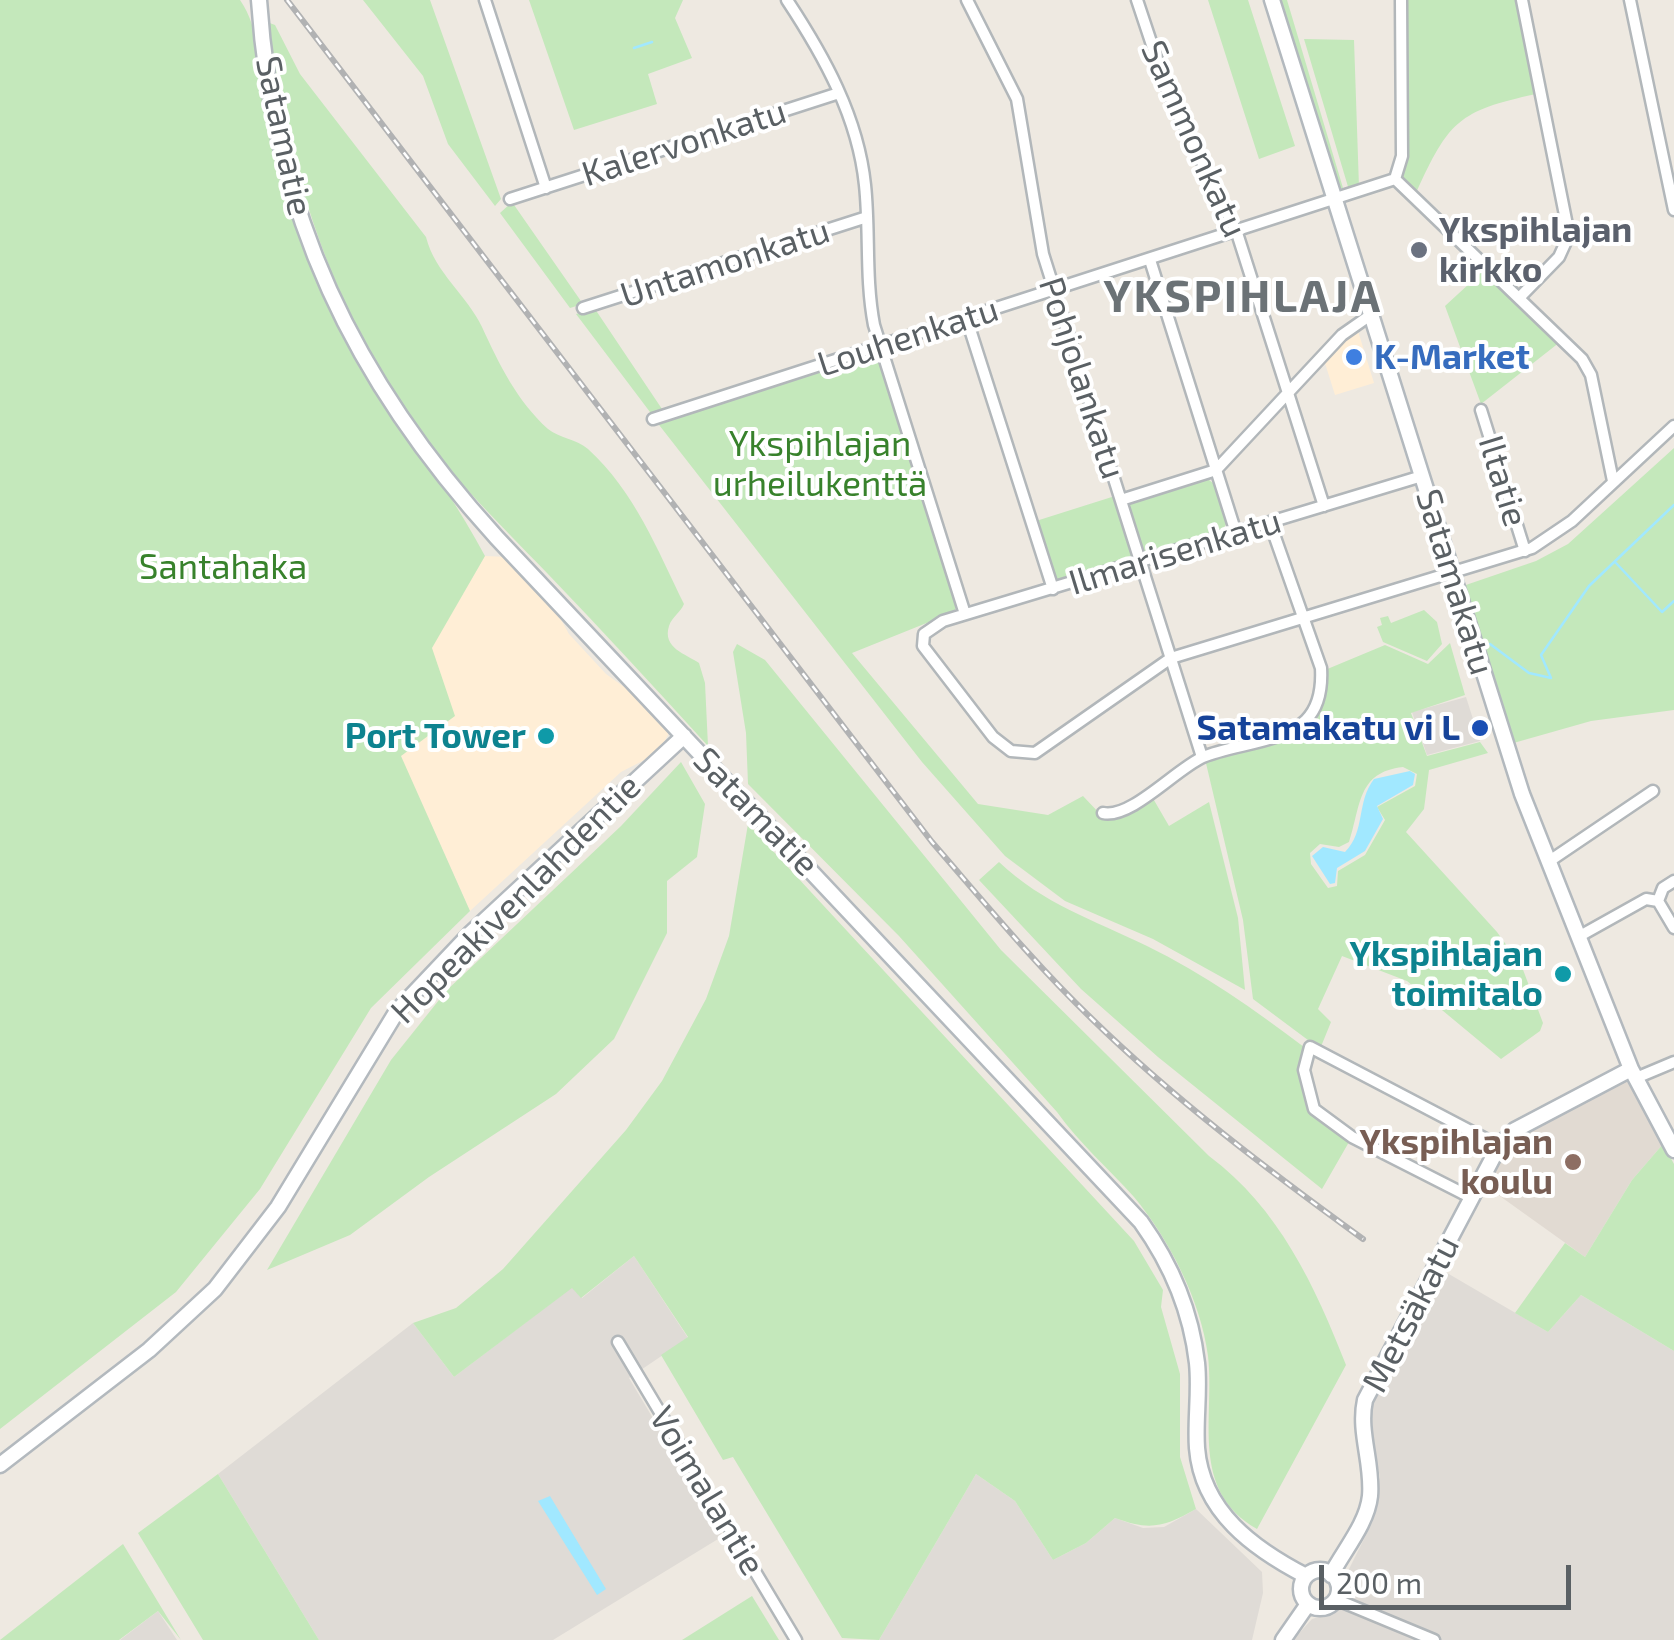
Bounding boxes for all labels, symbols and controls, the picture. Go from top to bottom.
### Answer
street label: Sammonkatu [1132,34,1256,244]
street label: Satamatie [247,52,321,220]
street label: Kalervonkatu [577,90,791,196]
street label: Untamonkatu [615,209,835,317]
place label: Ykspihlajan kirkko [1439,209,1632,291]
marker: Ykspihlajan kirkko [1408,239,1430,261]
district label: YKSPIHLAJA [1103,270,1383,324]
street label: Pohjolankatu [1030,272,1134,484]
street label: Louhenkatu [812,288,1004,386]
place label: K-Market [1374,336,1530,378]
marker: K-Market [1343,346,1365,368]
park label: Ykspihlajan urheilukenttä [713,423,927,505]
street label: Iltatie [1469,431,1537,531]
street label: Satamakatu [1407,484,1503,680]
street label: Ilmarisenkatu [1064,500,1286,604]
park label: Santahaka [139,546,307,588]
place label: Satamakatu vi L [1196,707,1460,749]
place label: Port Tower [345,715,526,757]
marker: Satamakatu vi L [1469,717,1491,739]
marker: Port Tower [535,725,557,747]
street label: Satamatie [685,739,827,885]
street label: Hopeakivenlahdentie [383,766,649,1032]
place label: Ykspihlajan toimitalo [1350,933,1543,1015]
marker: Ykspihlajan toimitalo [1552,963,1574,985]
place label: Ykspihlajan koulu [1360,1121,1553,1203]
marker: Ykspihlajan koulu [1562,1151,1584,1173]
street label: Metsäkatu [1354,1229,1468,1399]
street label: Voimalantie [640,1399,774,1583]
scale bar [1324,1545,1576,1607]
text: 200 m [1336,1564,1422,1600]

